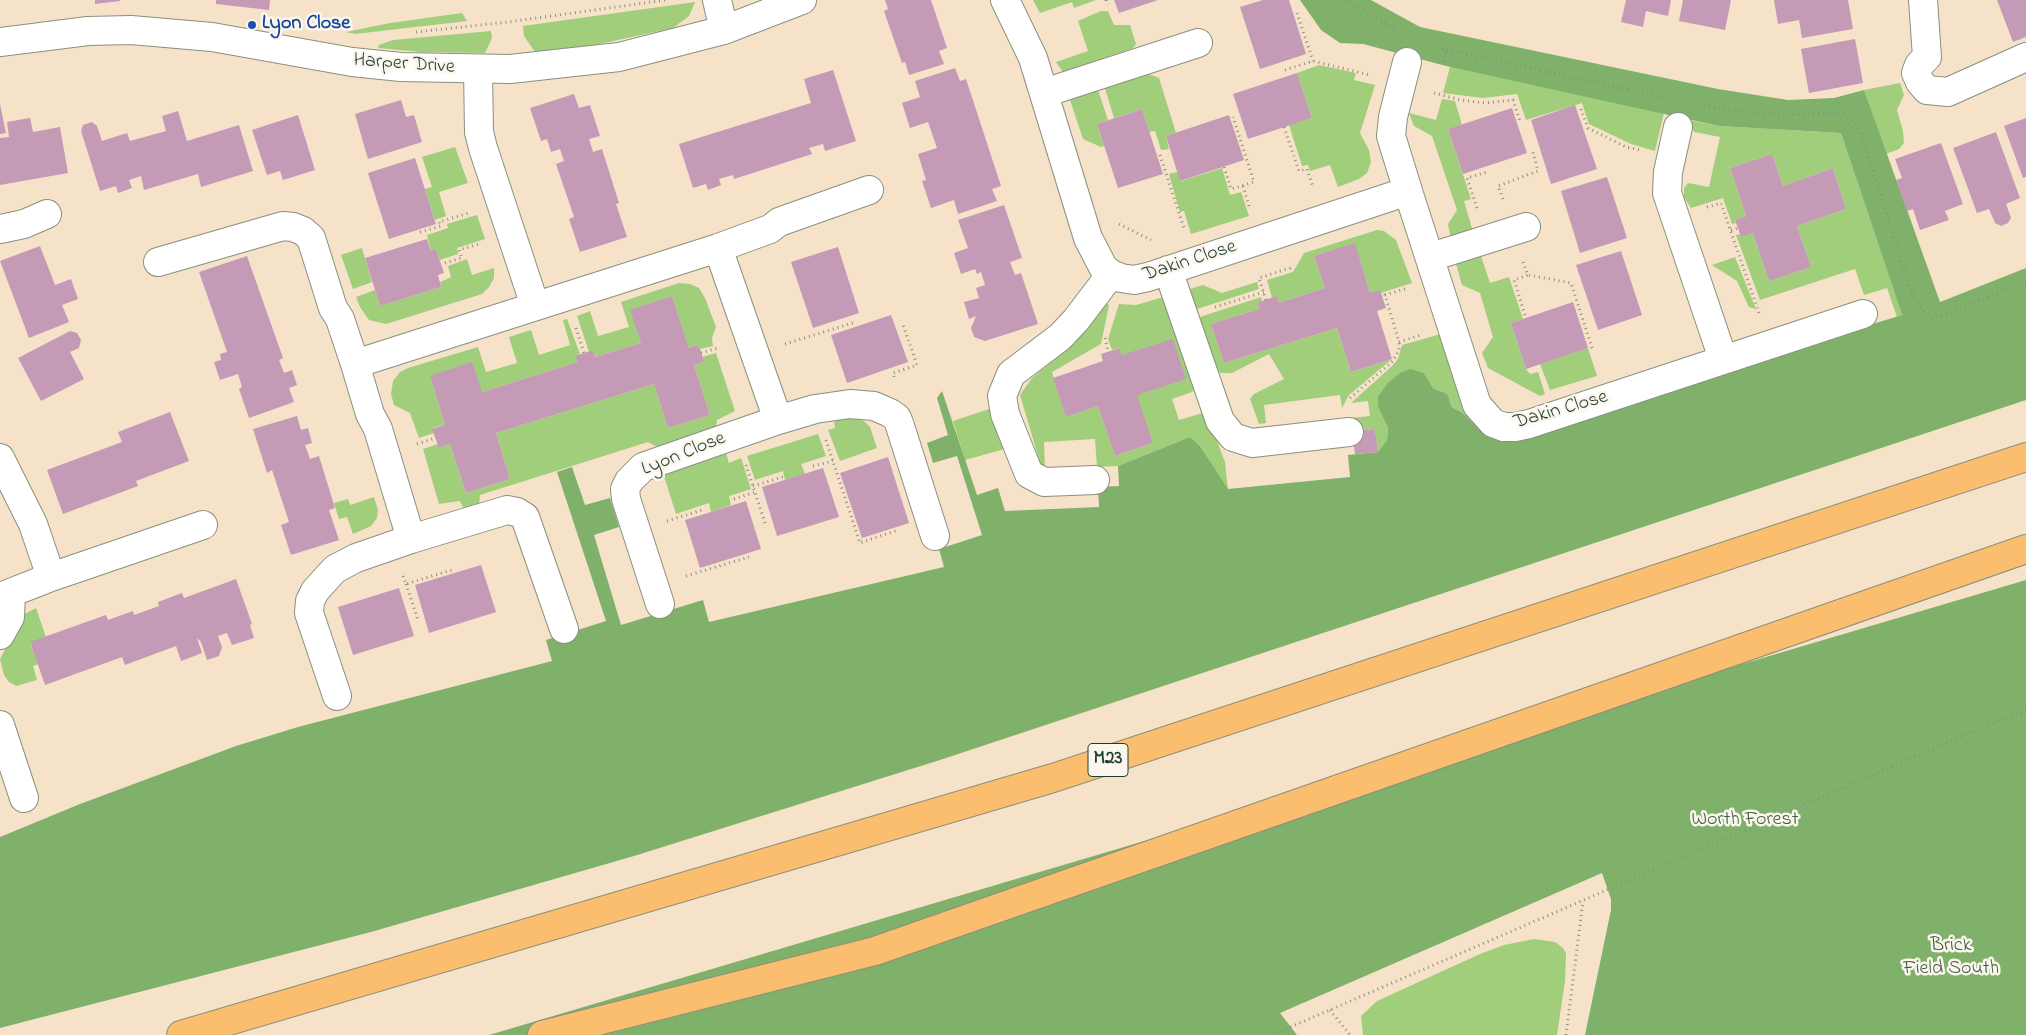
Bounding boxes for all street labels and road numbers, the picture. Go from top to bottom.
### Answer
street label: Harper Drive [353,49,455,81]
street label: Dakin Close [1140,236,1240,288]
street label: Dakin Close [1511,386,1611,436]
street label: Lyon Close [639,427,729,483]
road number: M23 [1088,744,1128,776]

